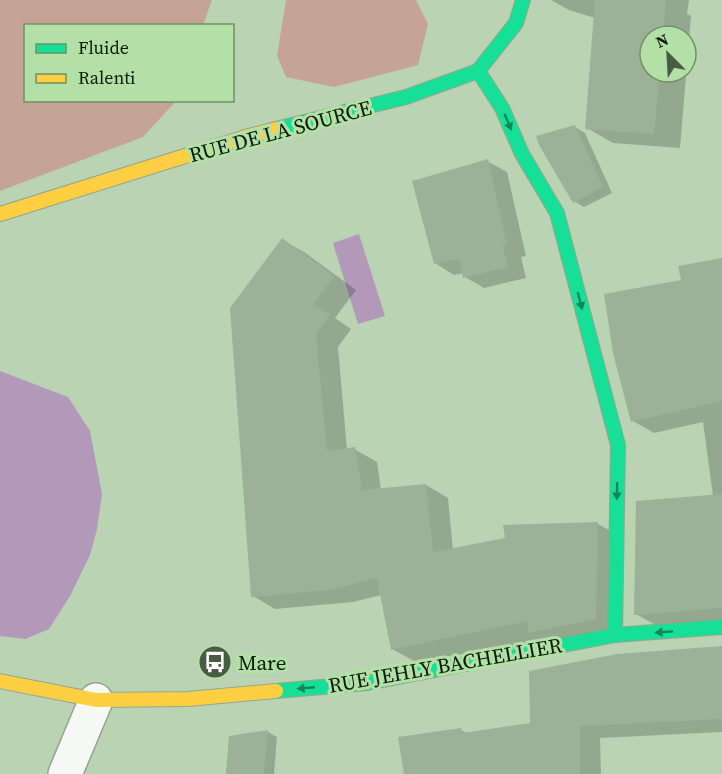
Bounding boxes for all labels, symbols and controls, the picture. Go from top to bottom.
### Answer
legend [24,24,234,102]
north arrow [638,24,698,84]
text: N [652,28,672,53]
text: Fluide [78,35,129,60]
text: Ralenti [78,65,135,90]
street label: RUE DE LA SOURCE [186,93,374,169]
one-way arrow [503,113,513,131]
one-way arrow [576,292,585,310]
one-way arrow [612,482,622,501]
one-way arrow [654,627,673,636]
street label: RUE JEHLY BACHELLIER [326,630,564,700]
bus stop icon: Mare [197,644,233,680]
place label: Mare [238,648,287,677]
one-way arrow [296,683,315,693]

